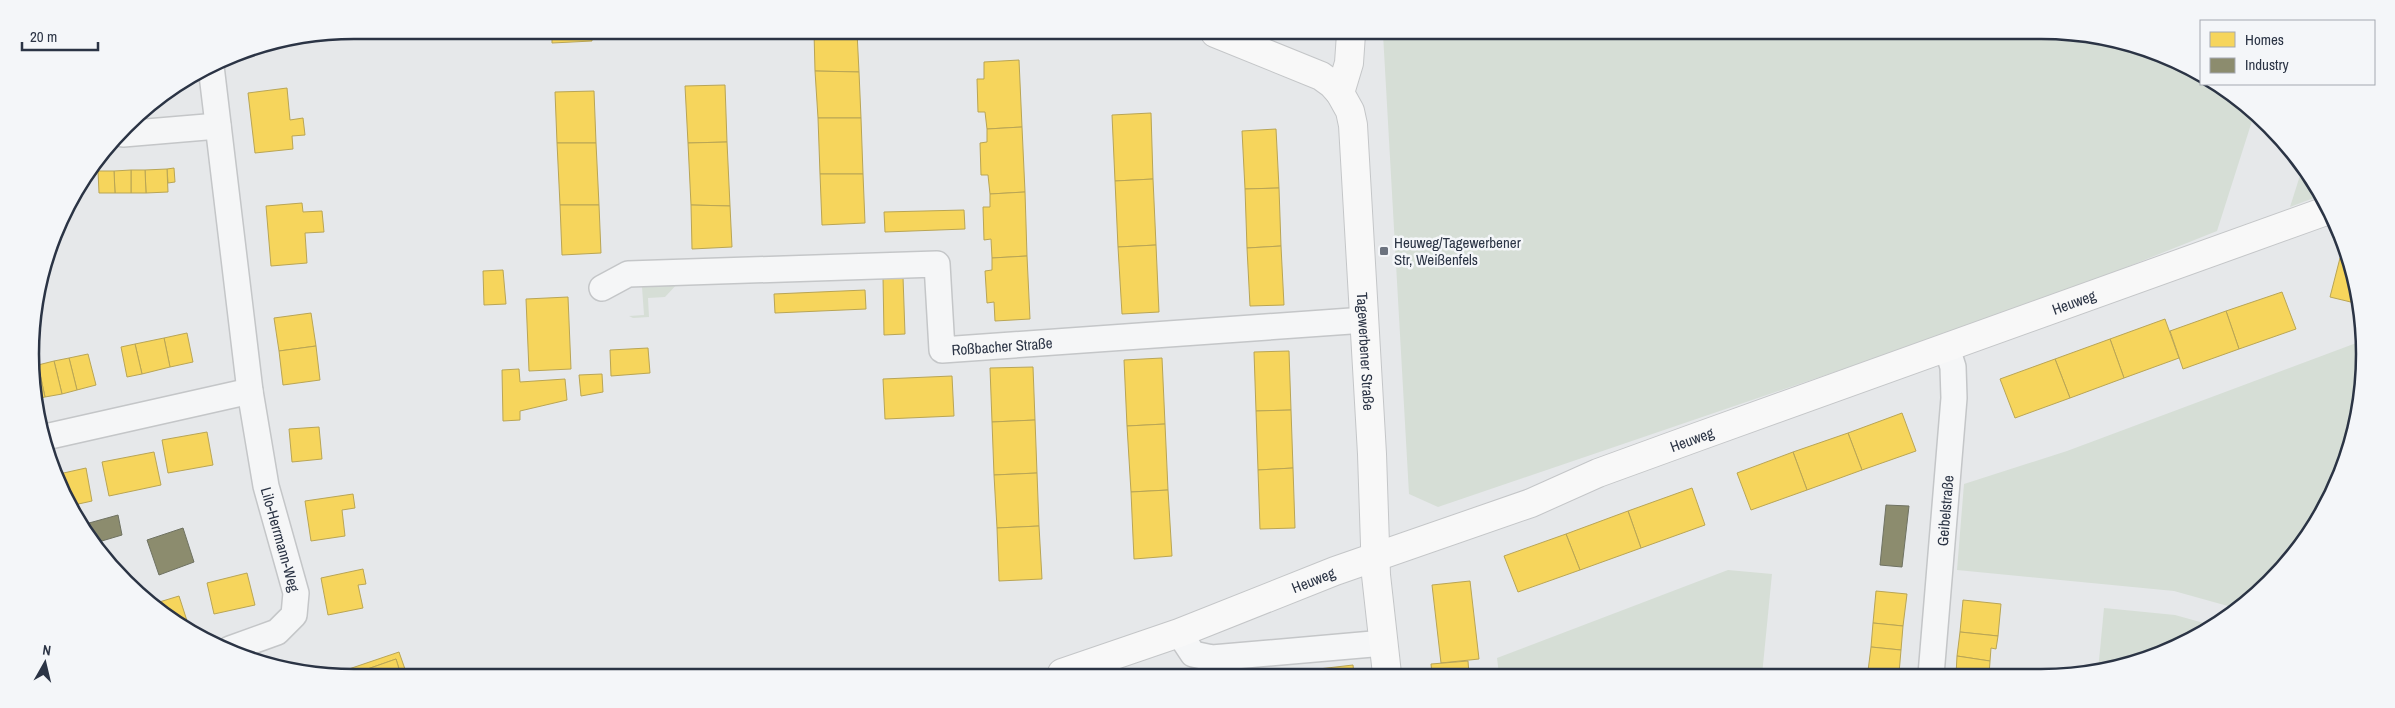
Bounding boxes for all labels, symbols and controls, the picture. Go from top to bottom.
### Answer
scale bar [22,20,99,52]
legend [2200,20,2375,85]
text: 20 m [30,26,57,47]
text: Homes [2245,29,2284,50]
text: Industry [2245,54,2290,75]
place label: Heuweg/Tagewerbener Str, Weißenfels [1394,232,1521,270]
marker: Heuweg/Tagewerbener Str, Weißenfels [1378,245,1390,257]
street label: Heuweg [2049,284,2099,319]
street label: Tagewerbener Straße [1352,292,1380,411]
street label: Roßbacher Straße [951,332,1053,360]
street label: Heuweg [1667,421,1717,457]
street label: Geibelstraße [1931,474,1958,547]
street label: Lilo-Herrmann-Weg [256,484,306,594]
street label: Heuweg [1288,562,1338,598]
north arrow [20,638,70,688]
text: N [41,641,52,660]

